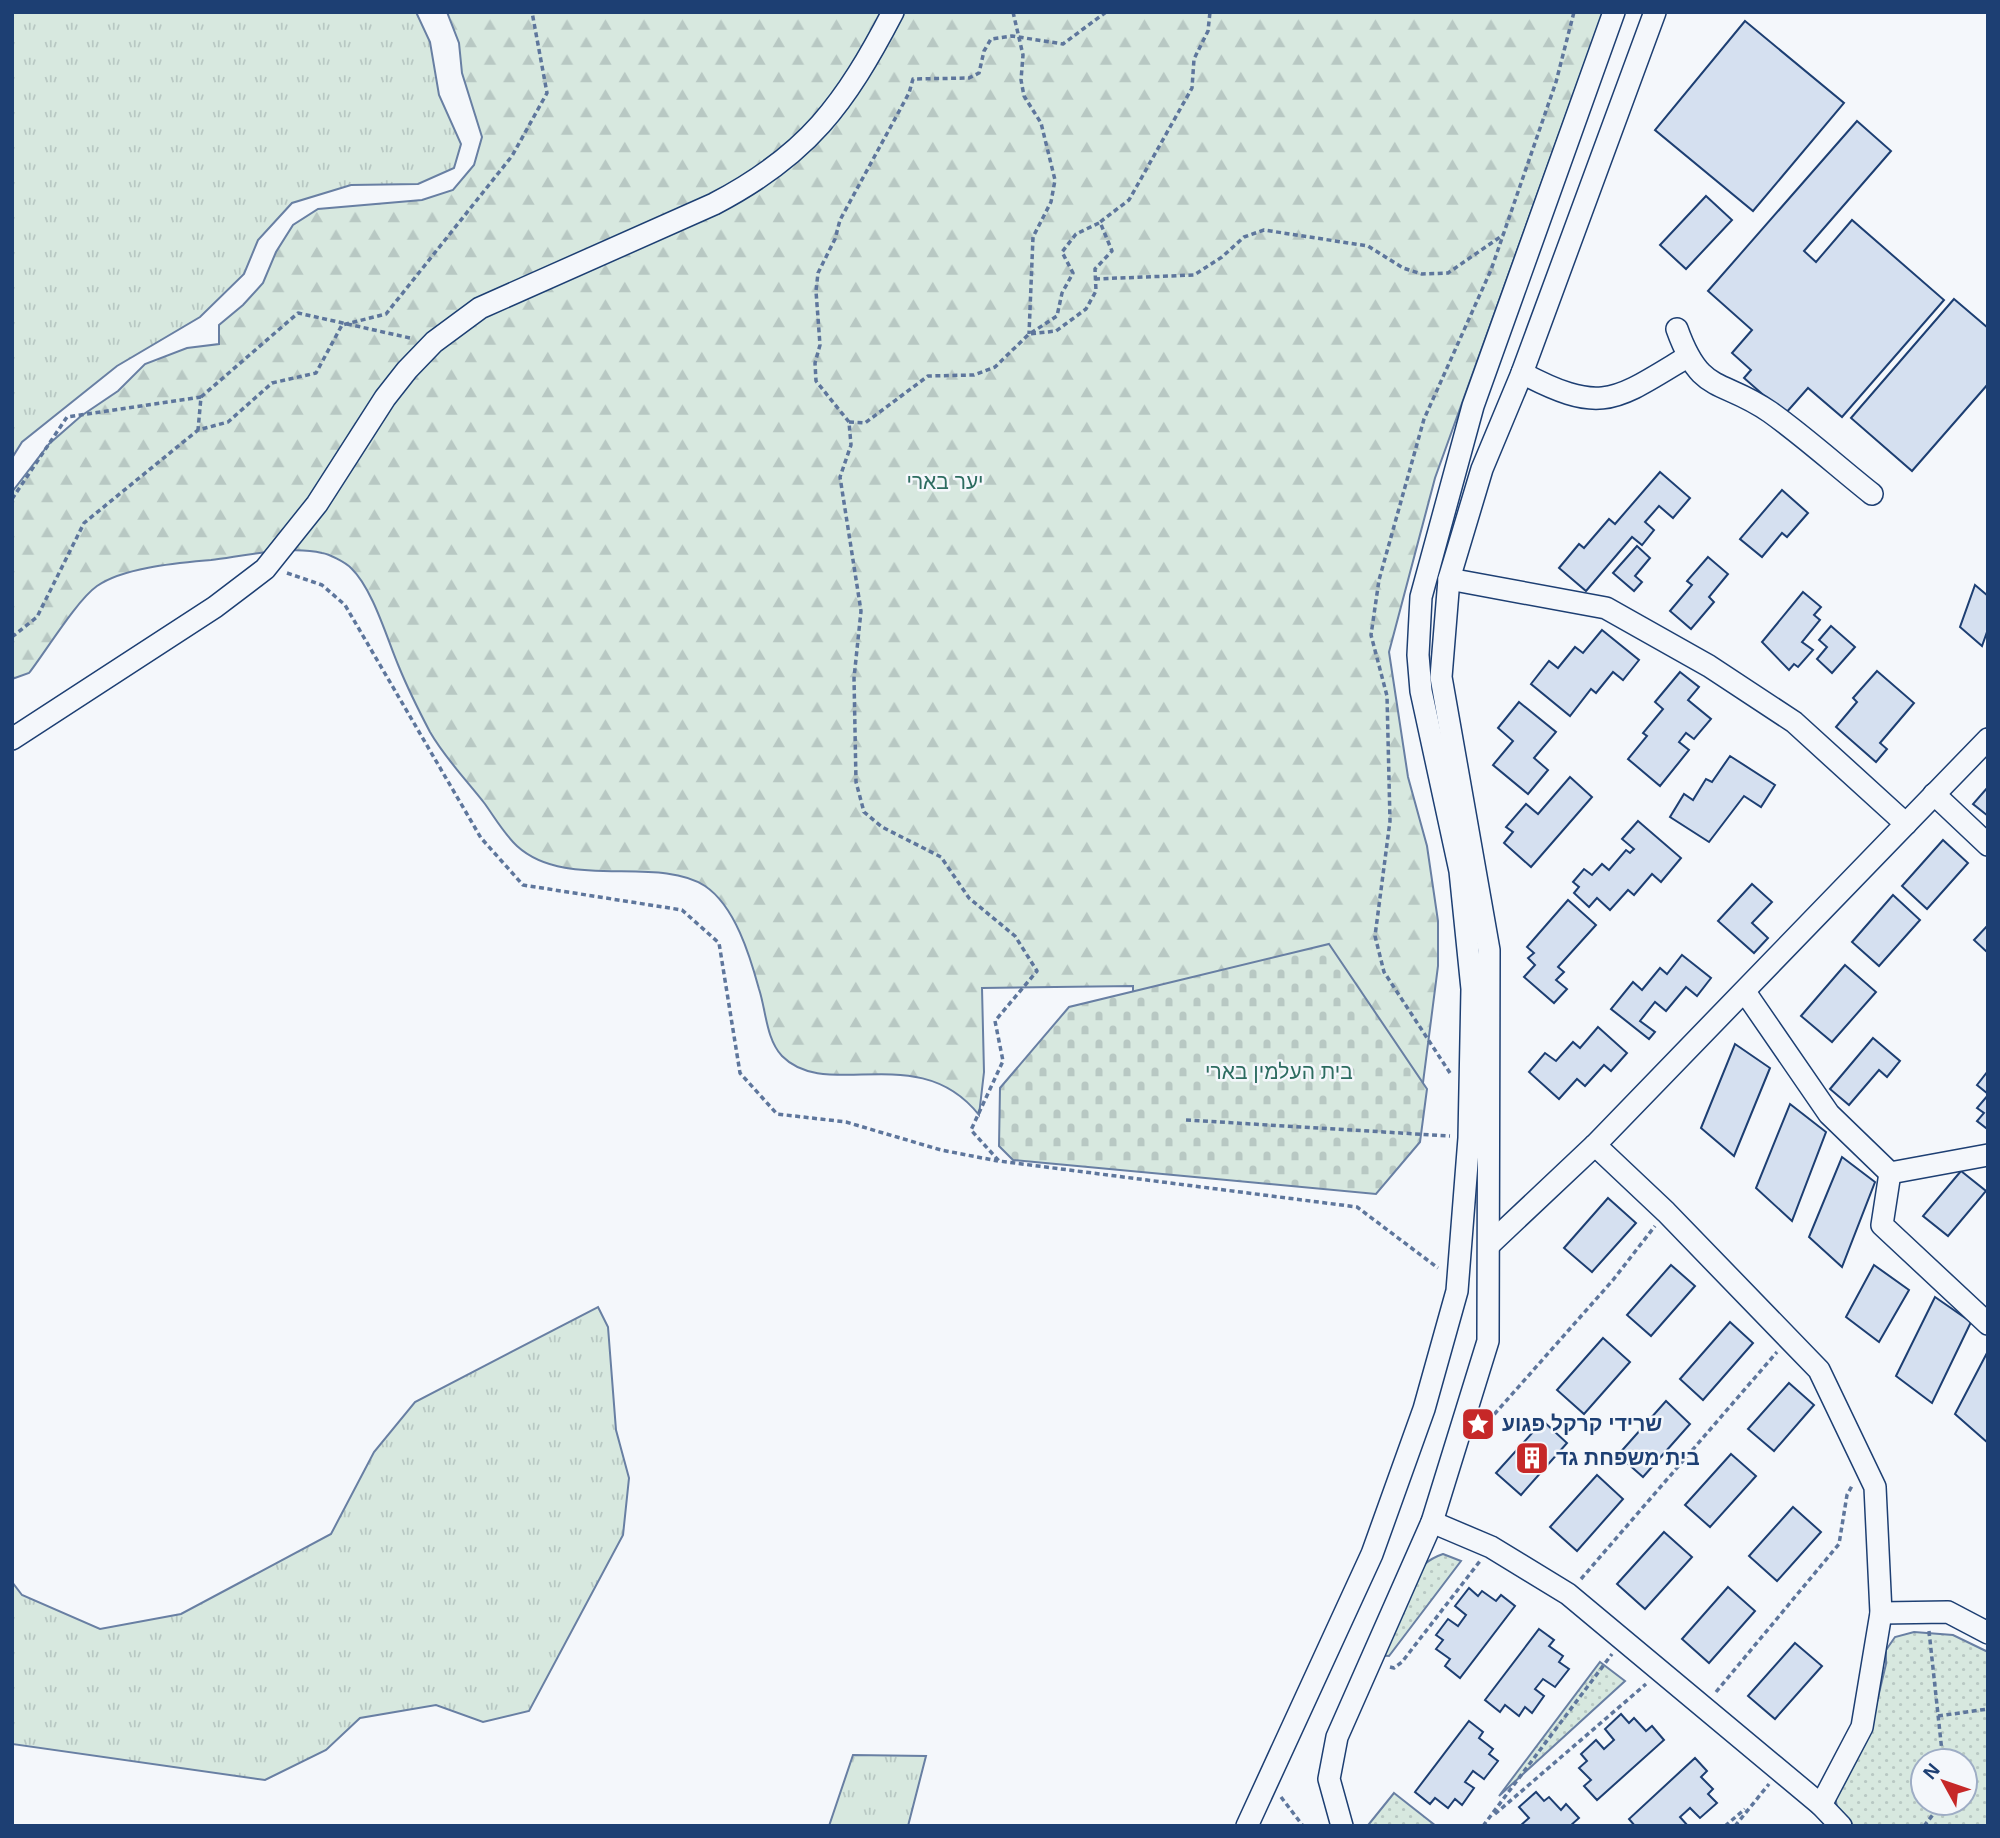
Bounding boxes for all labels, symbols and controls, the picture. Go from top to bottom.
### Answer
park label: יער בארי [906,470,984,493]
park label: בית העלמין בארי [1205,1060,1353,1083]
place icon: שרידי קרקל פגוע [1459,1405,1497,1443]
place label: שרידי קרקל פגוע [1502,1412,1662,1435]
building icon: בית משפחת גד [1513,1439,1551,1477]
place label: בית משפחת גד [1556,1446,1700,1469]
north arrow [1909,1747,1979,1817]
text: N [1919,1759,1944,1783]

